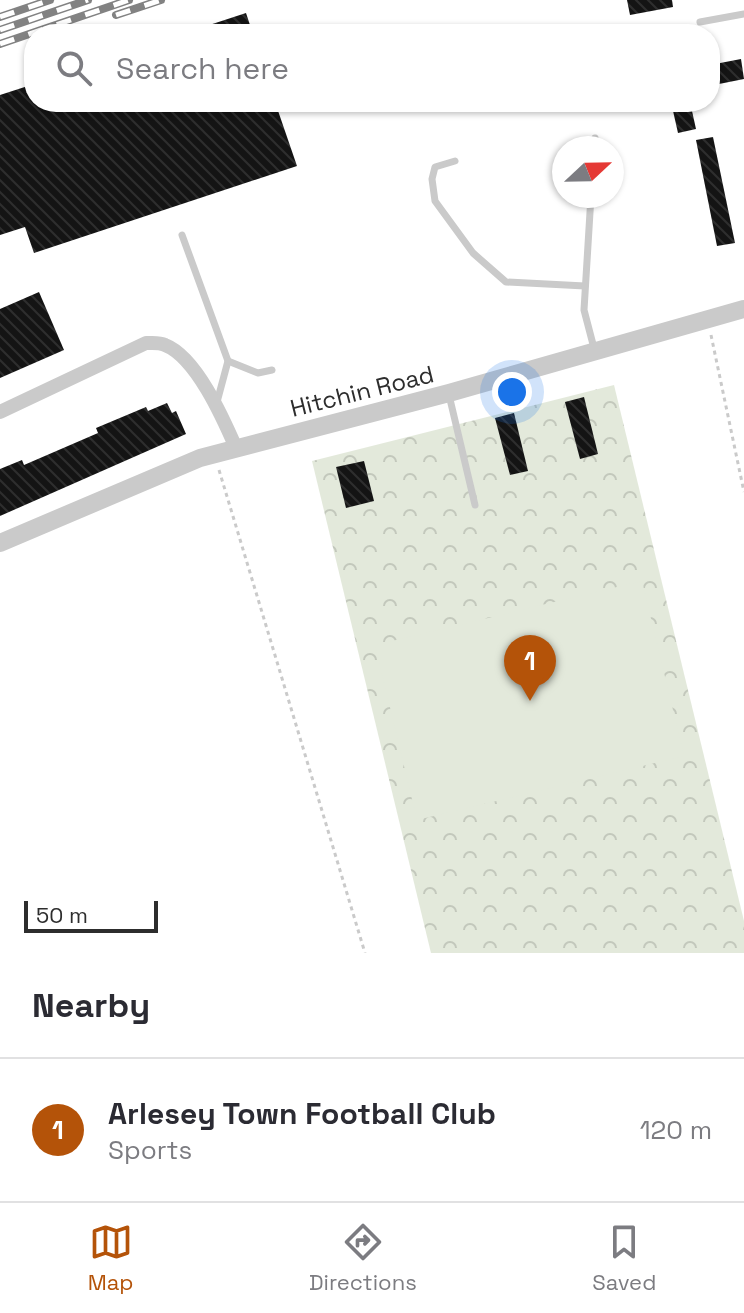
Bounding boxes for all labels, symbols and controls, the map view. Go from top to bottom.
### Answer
search box [24,24,720,112]
icon: search [52,46,96,90]
text: Search here [116,49,289,88]
north arrow [552,136,624,208]
street label: Hitchin Road [287,358,437,424]
your location [492,372,532,412]
pin: 1 [504,635,556,701]
scale bar [24,897,158,933]
text: 50 m [36,901,88,929]
text: Nearby [32,984,150,1027]
text: Arlesey Town Football Club [108,1094,496,1133]
text: 1 [52,1113,64,1147]
text: 120 m [640,1113,712,1147]
text: Sports [108,1133,192,1167]
tab: Map [88,1220,134,1296]
tab: Directions [309,1220,417,1296]
tab: Saved [592,1220,656,1296]

